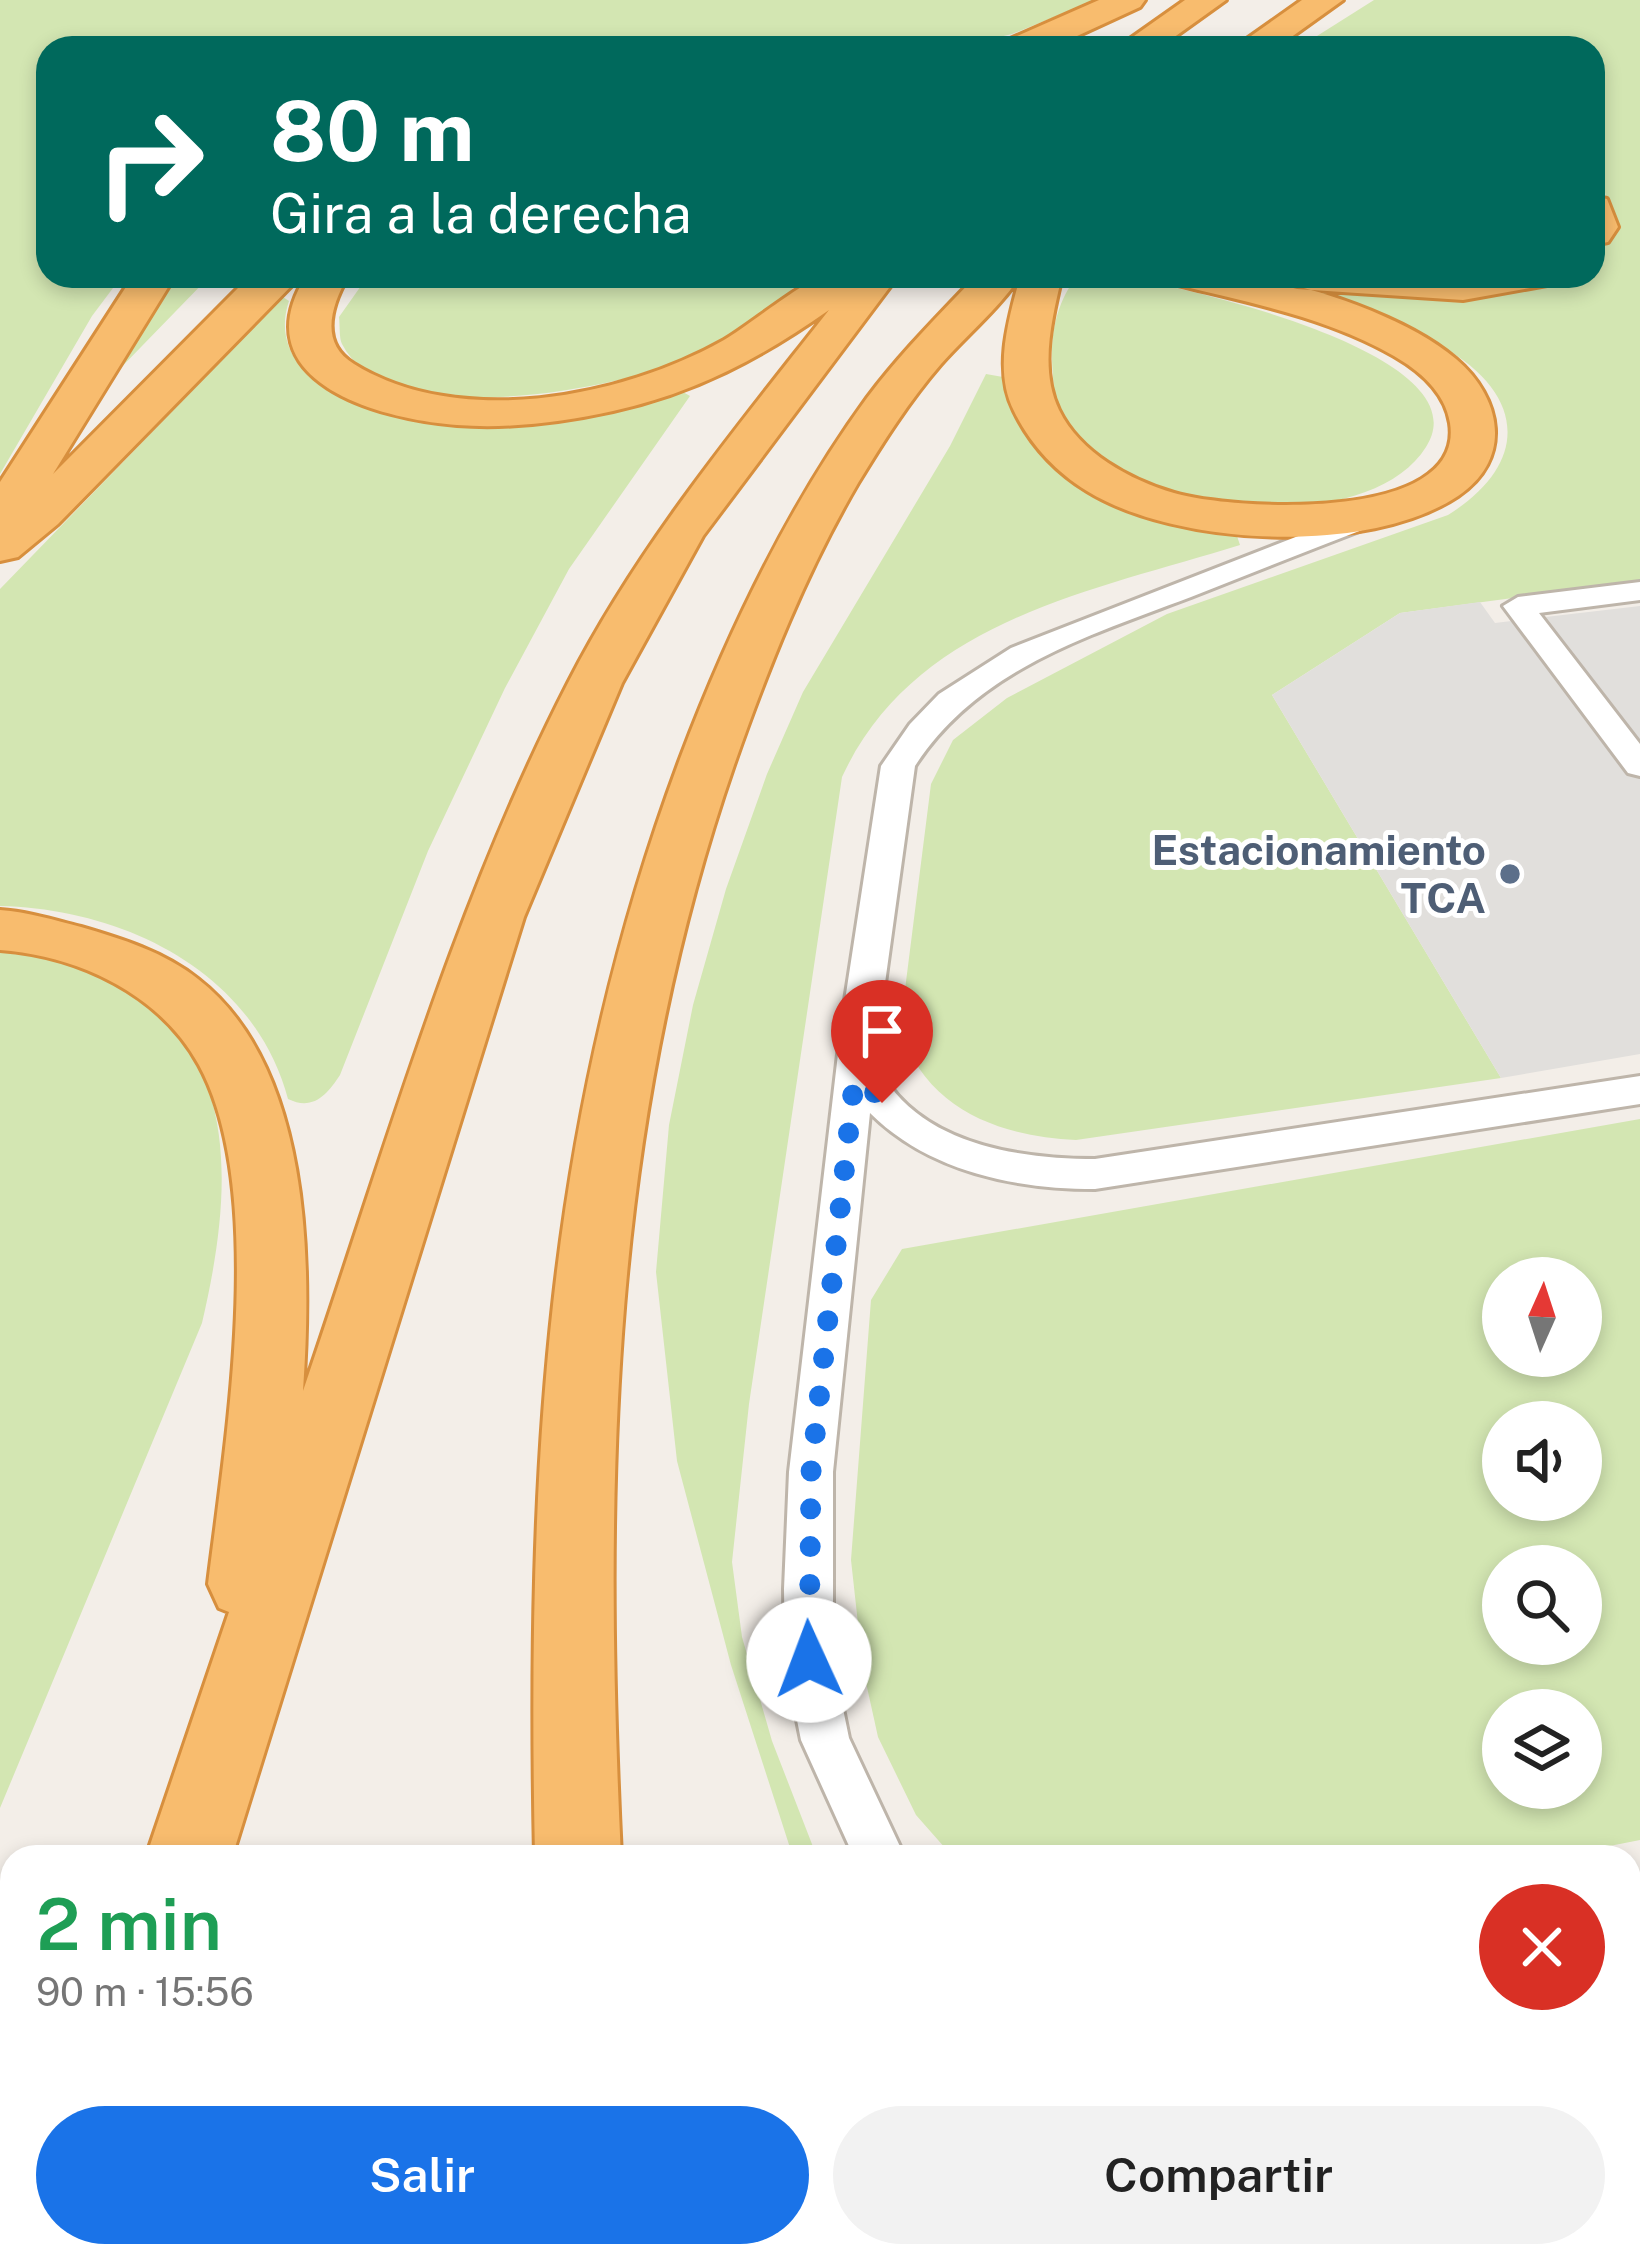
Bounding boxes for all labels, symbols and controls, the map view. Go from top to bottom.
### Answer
text: 80 m [270,81,474,180]
icon: right [72,84,228,240]
text: Gira a la derecha [270,182,692,245]
place label: Estacionamiento TCA [1151,825,1486,922]
marker: Estacionamiento TCA [1497,861,1523,887]
pin [831,980,933,1103]
icon: arrive [849,998,915,1064]
north arrow [1482,1257,1602,1377]
map controls [1482,1257,1602,1809]
button: sound [1482,1401,1602,1521]
button: search [1482,1545,1602,1665]
position arrow [746,1597,872,1723]
button: layers [1482,1689,1602,1809]
text: 2 min [36,1882,222,1966]
button: close [1479,1884,1605,2010]
text: 90 m · 15:56 [36,1969,254,2015]
button: Salir [36,2106,809,2244]
button: Compartir [833,2106,1605,2244]

